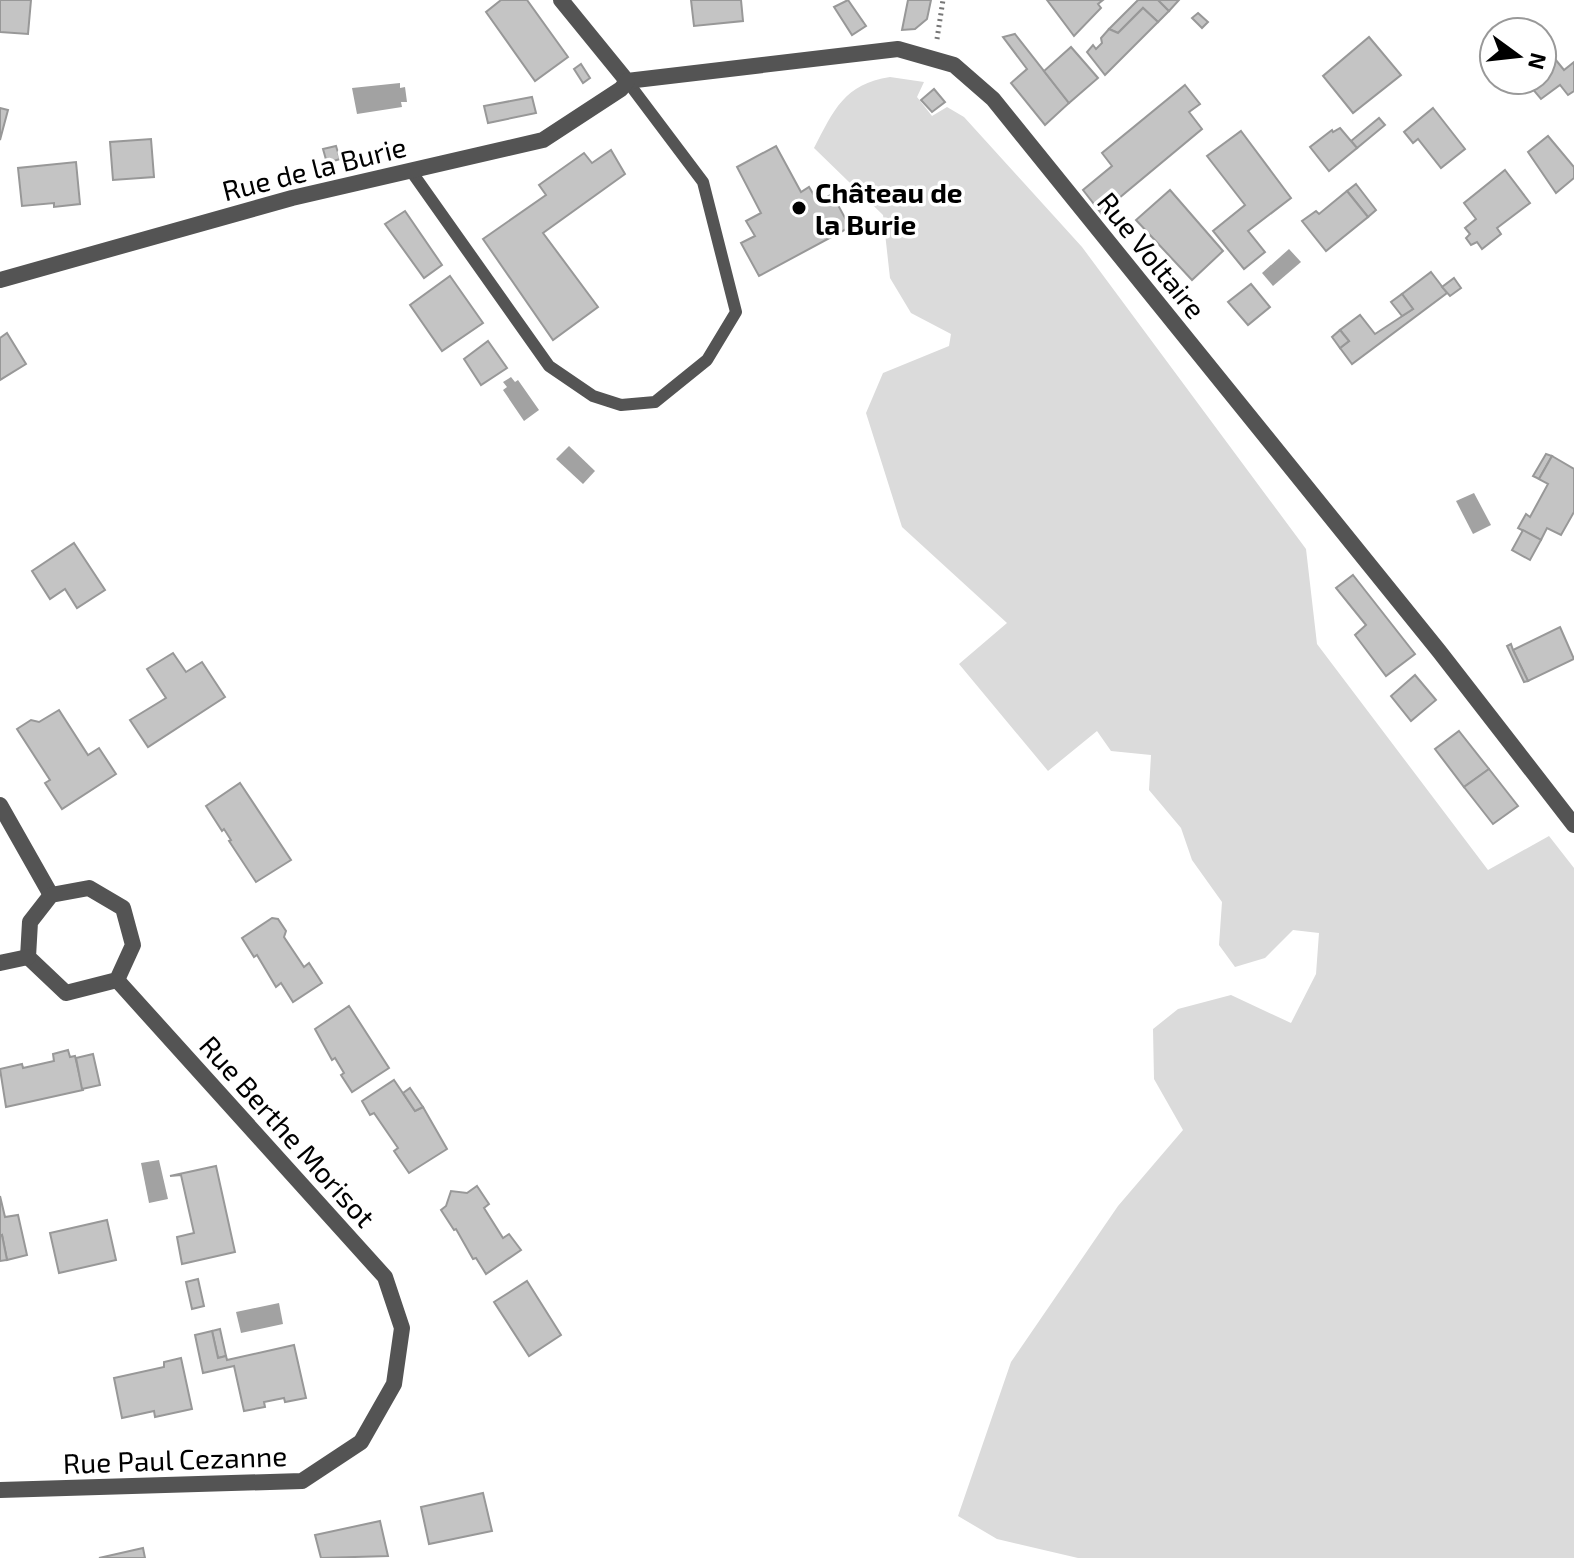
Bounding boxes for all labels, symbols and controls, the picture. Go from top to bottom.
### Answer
north arrow [1478,16,1558,96]
text: N [1524,50,1553,72]
street label: Rue de la Burie [219,129,409,207]
place label: Château de la Burie [815,175,963,241]
street label: Rue Voltaire [1091,185,1213,325]
marker: Château de la Burie [790,199,808,217]
street label: Rue Berthe Morisot [193,1028,383,1234]
street label: Rue Paul Cezanne [62,1438,288,1480]

